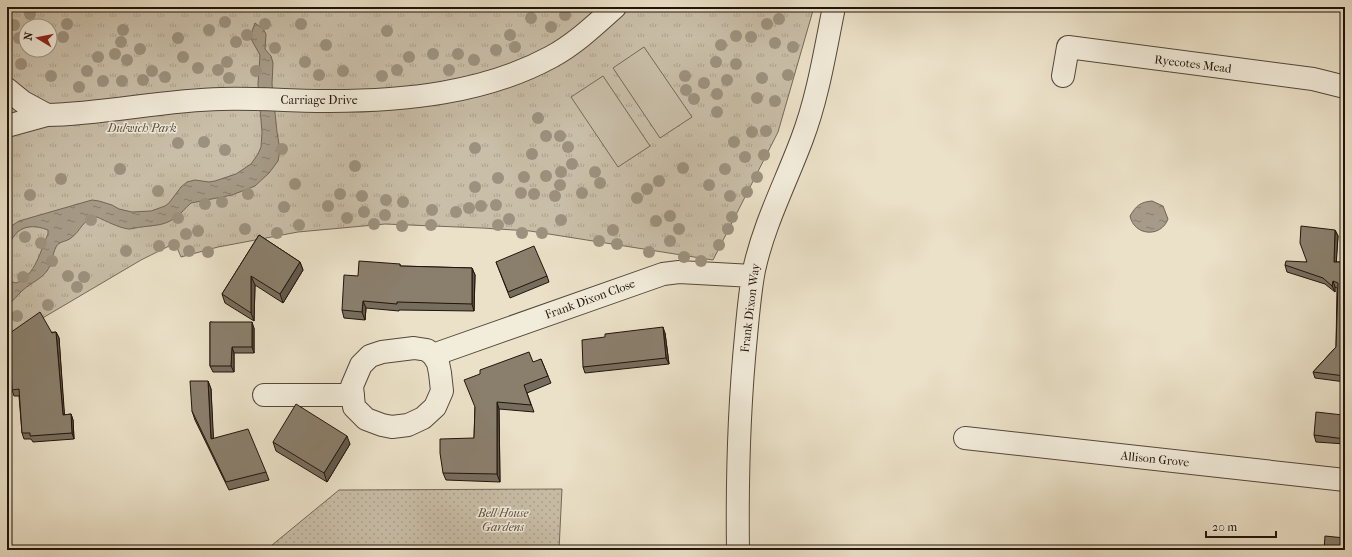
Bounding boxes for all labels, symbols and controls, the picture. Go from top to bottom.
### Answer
north arrow [18,18,58,58]
text: N [22,30,36,42]
street label: Ryecotes Mead [1154,52,1233,76]
street label: Carriage Drive [280,93,358,107]
park label: Dulwich Park [106,121,177,135]
street label: Frank Dixon Way [738,262,762,353]
street label: Frank Dixon Close [543,276,637,322]
street label: Allison Grove [1119,448,1190,470]
park label: Bell House Gardens [477,506,530,534]
scale bar [1206,513,1276,539]
text: 20 m [1212,520,1237,534]

